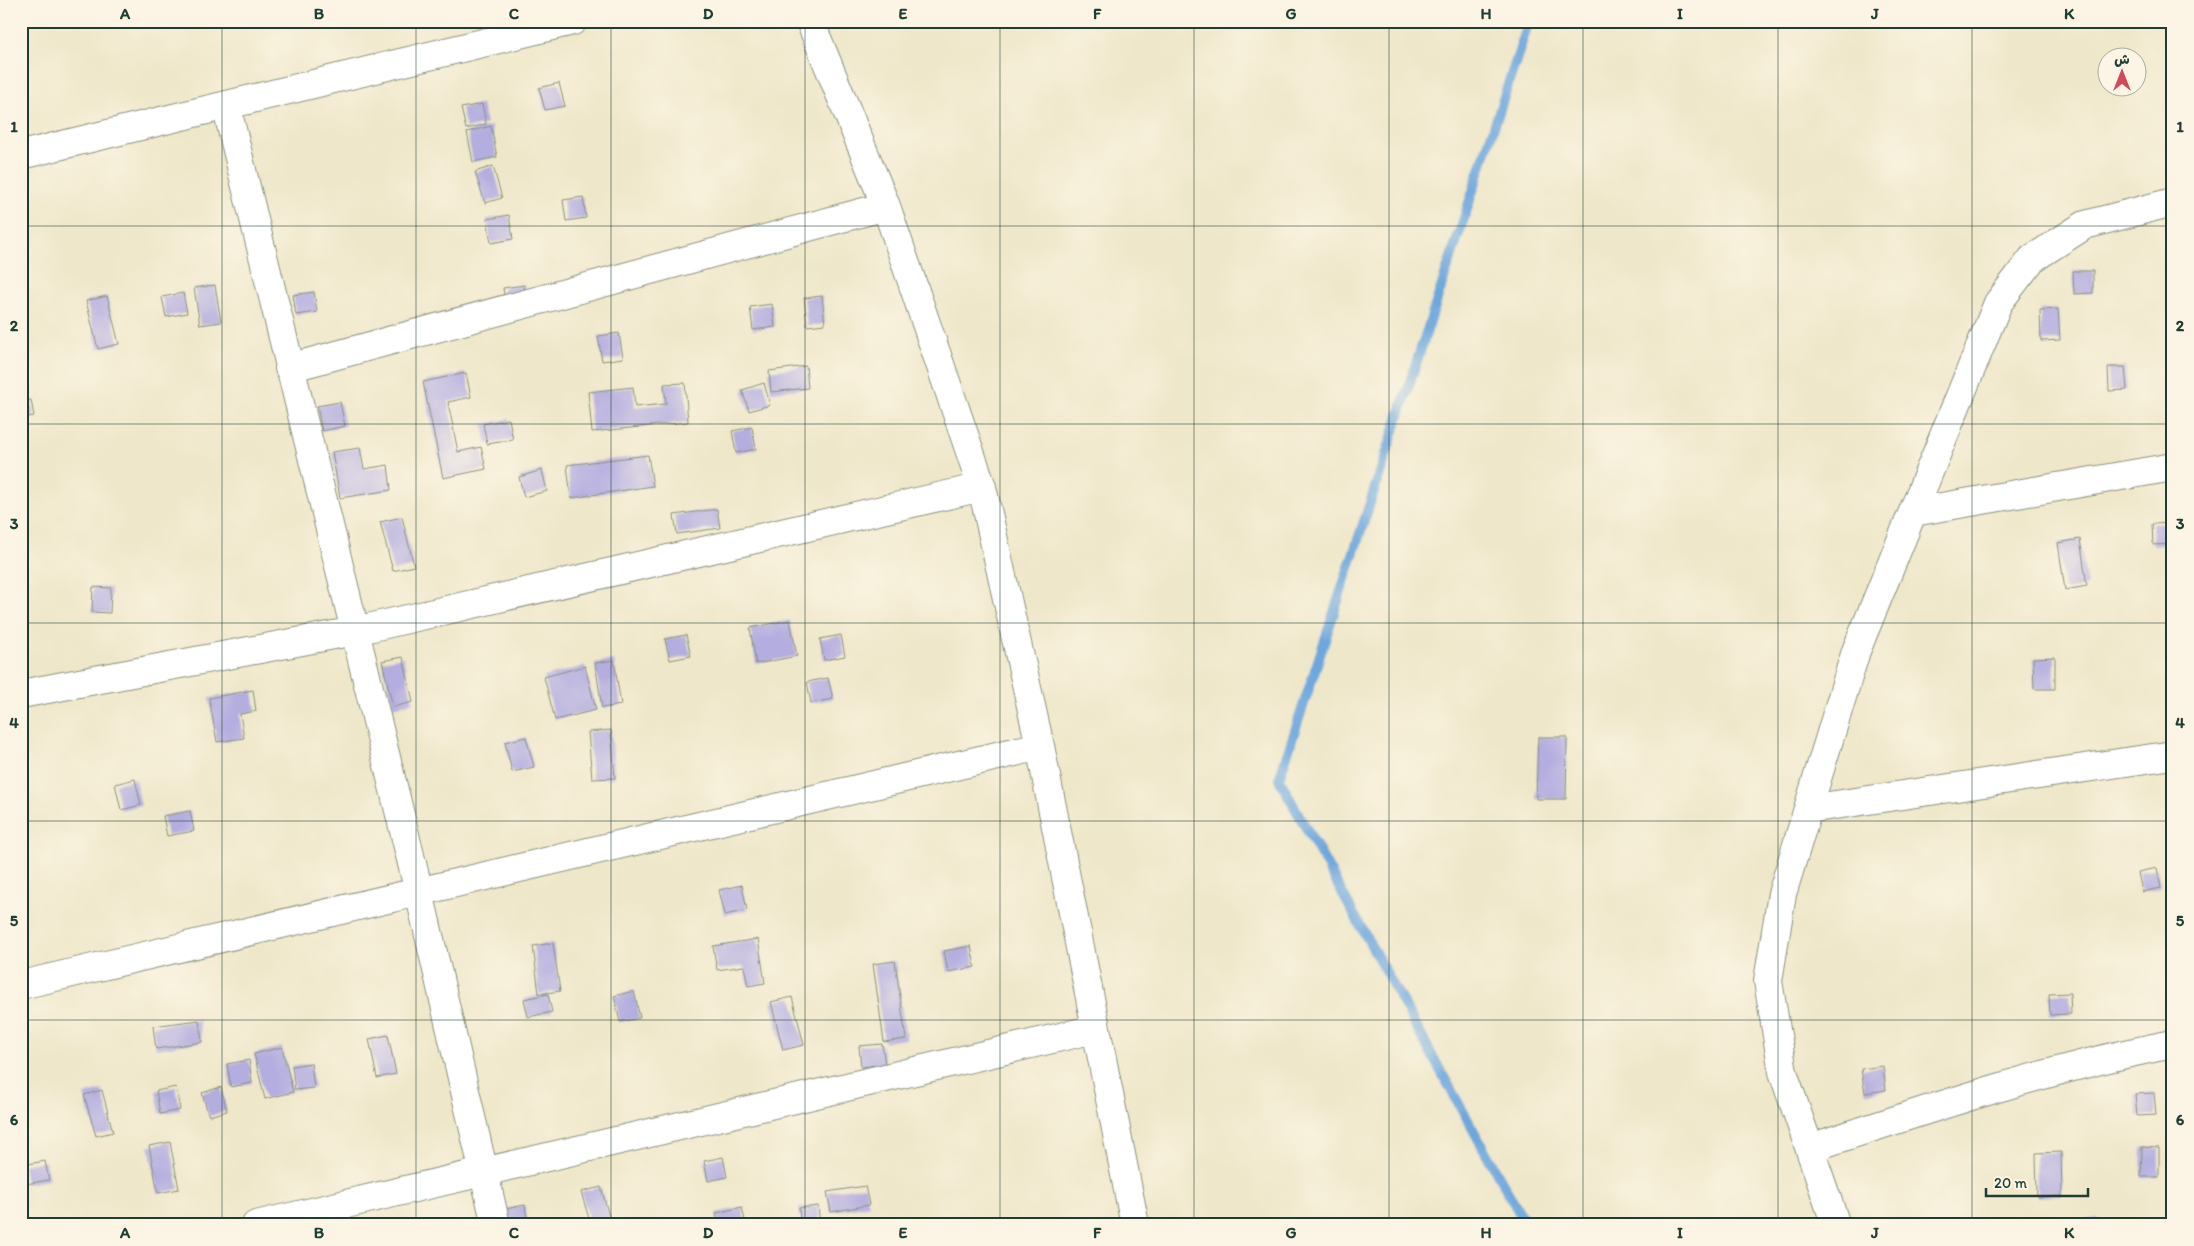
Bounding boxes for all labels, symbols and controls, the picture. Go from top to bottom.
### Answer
text: A [119,4,131,23]
text: B [314,4,325,23]
text: C [509,4,520,23]
text: D [703,4,714,23]
text: E [899,4,908,23]
text: F [1093,4,1102,23]
text: G [1285,4,1297,23]
text: H [1480,4,1492,23]
text: I [1677,4,1683,23]
text: J [1870,4,1879,23]
text: K [2064,4,2075,23]
north arrow [2096,48,2146,98]
text: ش [2114,51,2130,68]
text: 1 [10,117,18,136]
text: 1 [2176,117,2184,136]
text: 2 [10,316,19,335]
text: 2 [2176,316,2185,335]
text: 3 [10,514,19,533]
text: 3 [2176,514,2185,533]
text: 4 [9,713,19,732]
text: 4 [2175,713,2185,732]
text: 5 [10,911,19,930]
text: 5 [2176,911,2185,930]
text: 6 [10,1110,19,1129]
text: 6 [2176,1110,2185,1129]
scale bar [1986,1166,2089,1198]
text: 20 m [1994,1174,2028,1192]
text: A [119,1223,131,1242]
text: B [314,1223,325,1242]
text: C [509,1223,520,1242]
text: D [703,1223,714,1242]
text: E [899,1223,908,1242]
text: F [1093,1223,1102,1242]
text: G [1285,1223,1297,1242]
text: H [1480,1223,1492,1242]
text: I [1677,1223,1683,1242]
text: J [1870,1223,1879,1242]
text: K [2064,1223,2075,1242]

